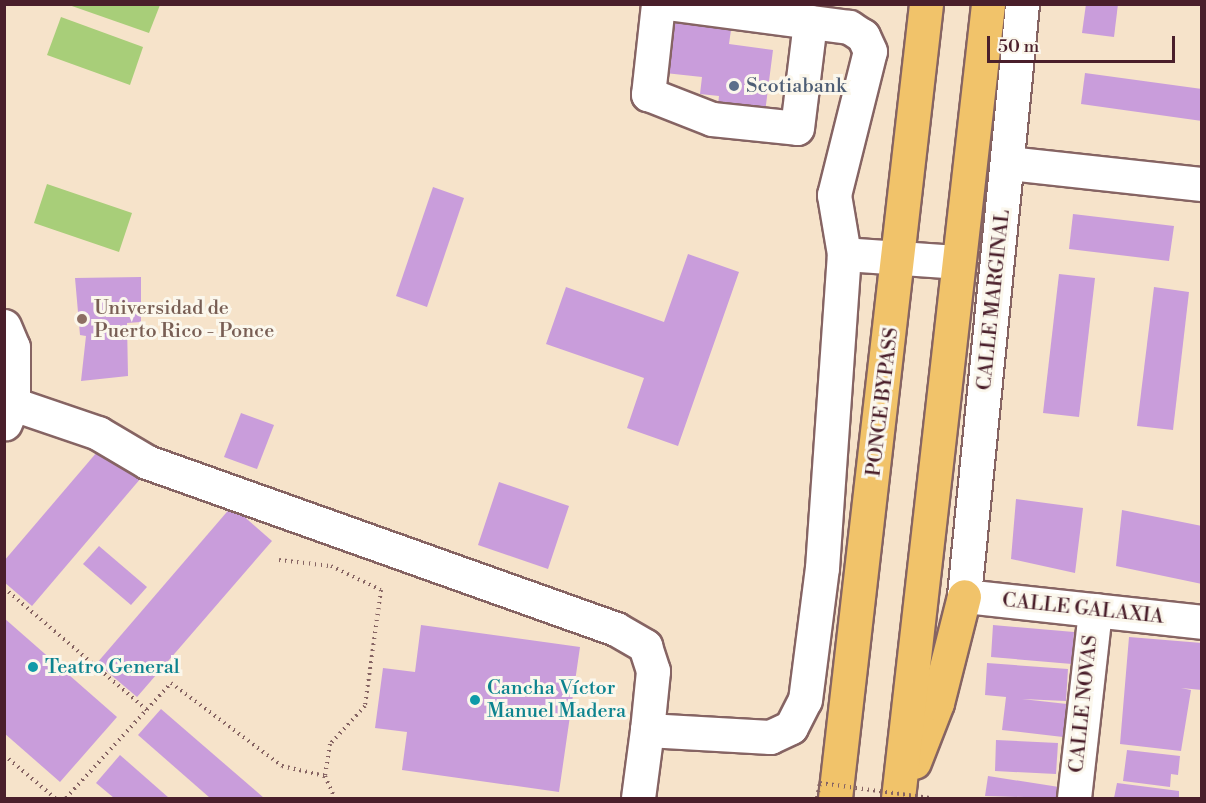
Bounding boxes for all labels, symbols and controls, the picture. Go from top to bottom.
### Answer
scale bar [990,24,1178,62]
text: 50 m [998,35,1039,58]
place label: Scotiabank [746,74,846,98]
marker: Scotiabank [727,79,741,93]
street label: CALLE MARGINAL [973,208,1015,392]
place label: Universidad de Puerto Rico - Ponce [94,296,274,343]
marker: Universidad de Puerto Rico - Ponce [75,312,89,326]
street label: PONCE BYPASS [862,326,904,478]
street label: CALLE GALAXIA [1001,589,1165,629]
street label: CALLE NOVAS [1065,634,1103,774]
place label: Teatro General [45,655,180,679]
marker: Teatro General [26,660,40,674]
place label: Cancha Víctor Manuel Madera [487,676,626,723]
marker: Cancha Víctor Manuel Madera [468,693,482,707]

